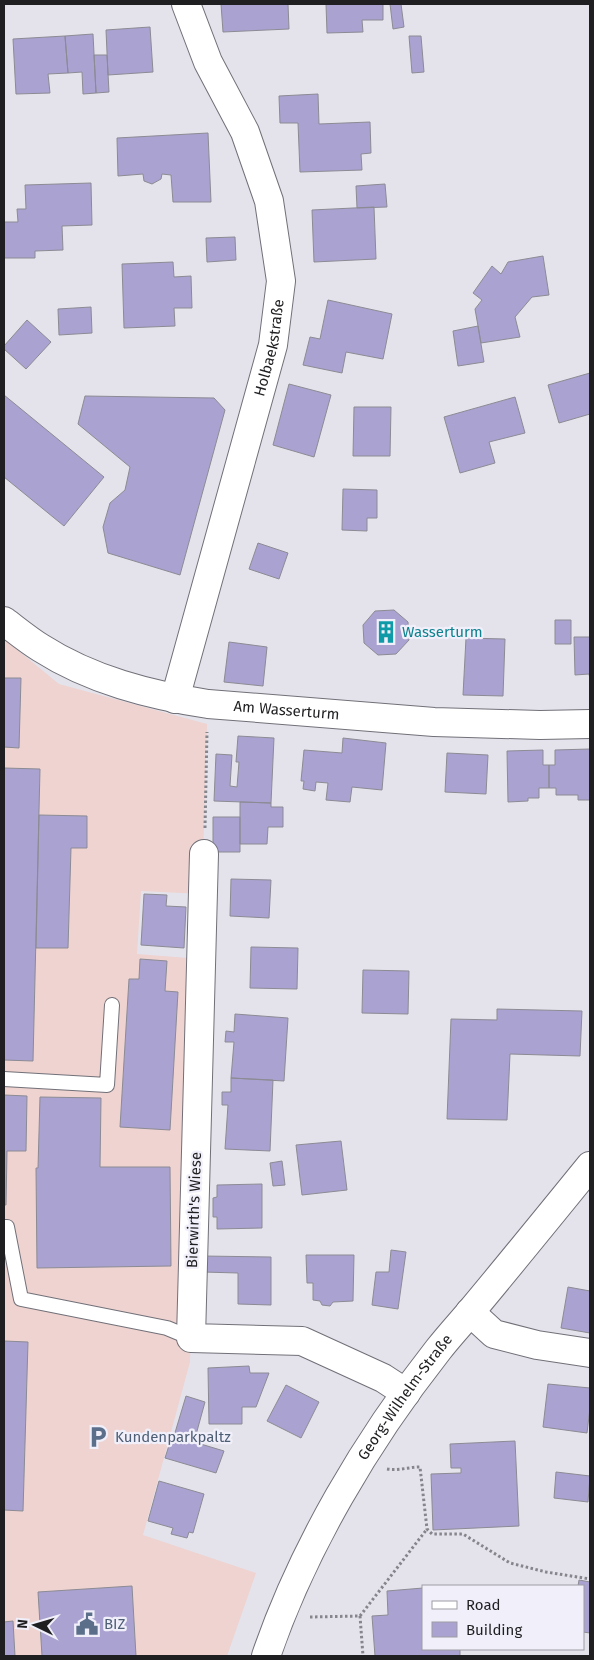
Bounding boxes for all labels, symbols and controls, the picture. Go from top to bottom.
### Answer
street label: Holbaekstraße [250,298,288,398]
building icon: Wasserturm [373,619,399,645]
place label: Wasserturm [402,623,483,641]
street label: Am Wasserturm [233,697,340,723]
street label: Bierwirth's Wiese [183,1152,205,1268]
street label: Georg-Wilhelm-Straße [354,1331,456,1463]
parking icon: Kundenparkpaltz [85,1424,111,1450]
place label: Kundenparkpaltz [115,1428,231,1446]
legend [422,1585,584,1650]
text: Road [466,1596,501,1614]
north arrow [10,1600,60,1650]
public building icon: BIZ [74,1611,100,1637]
place label: BIZ [104,1615,126,1633]
text: N [14,1619,31,1629]
text: Building [466,1621,522,1639]

